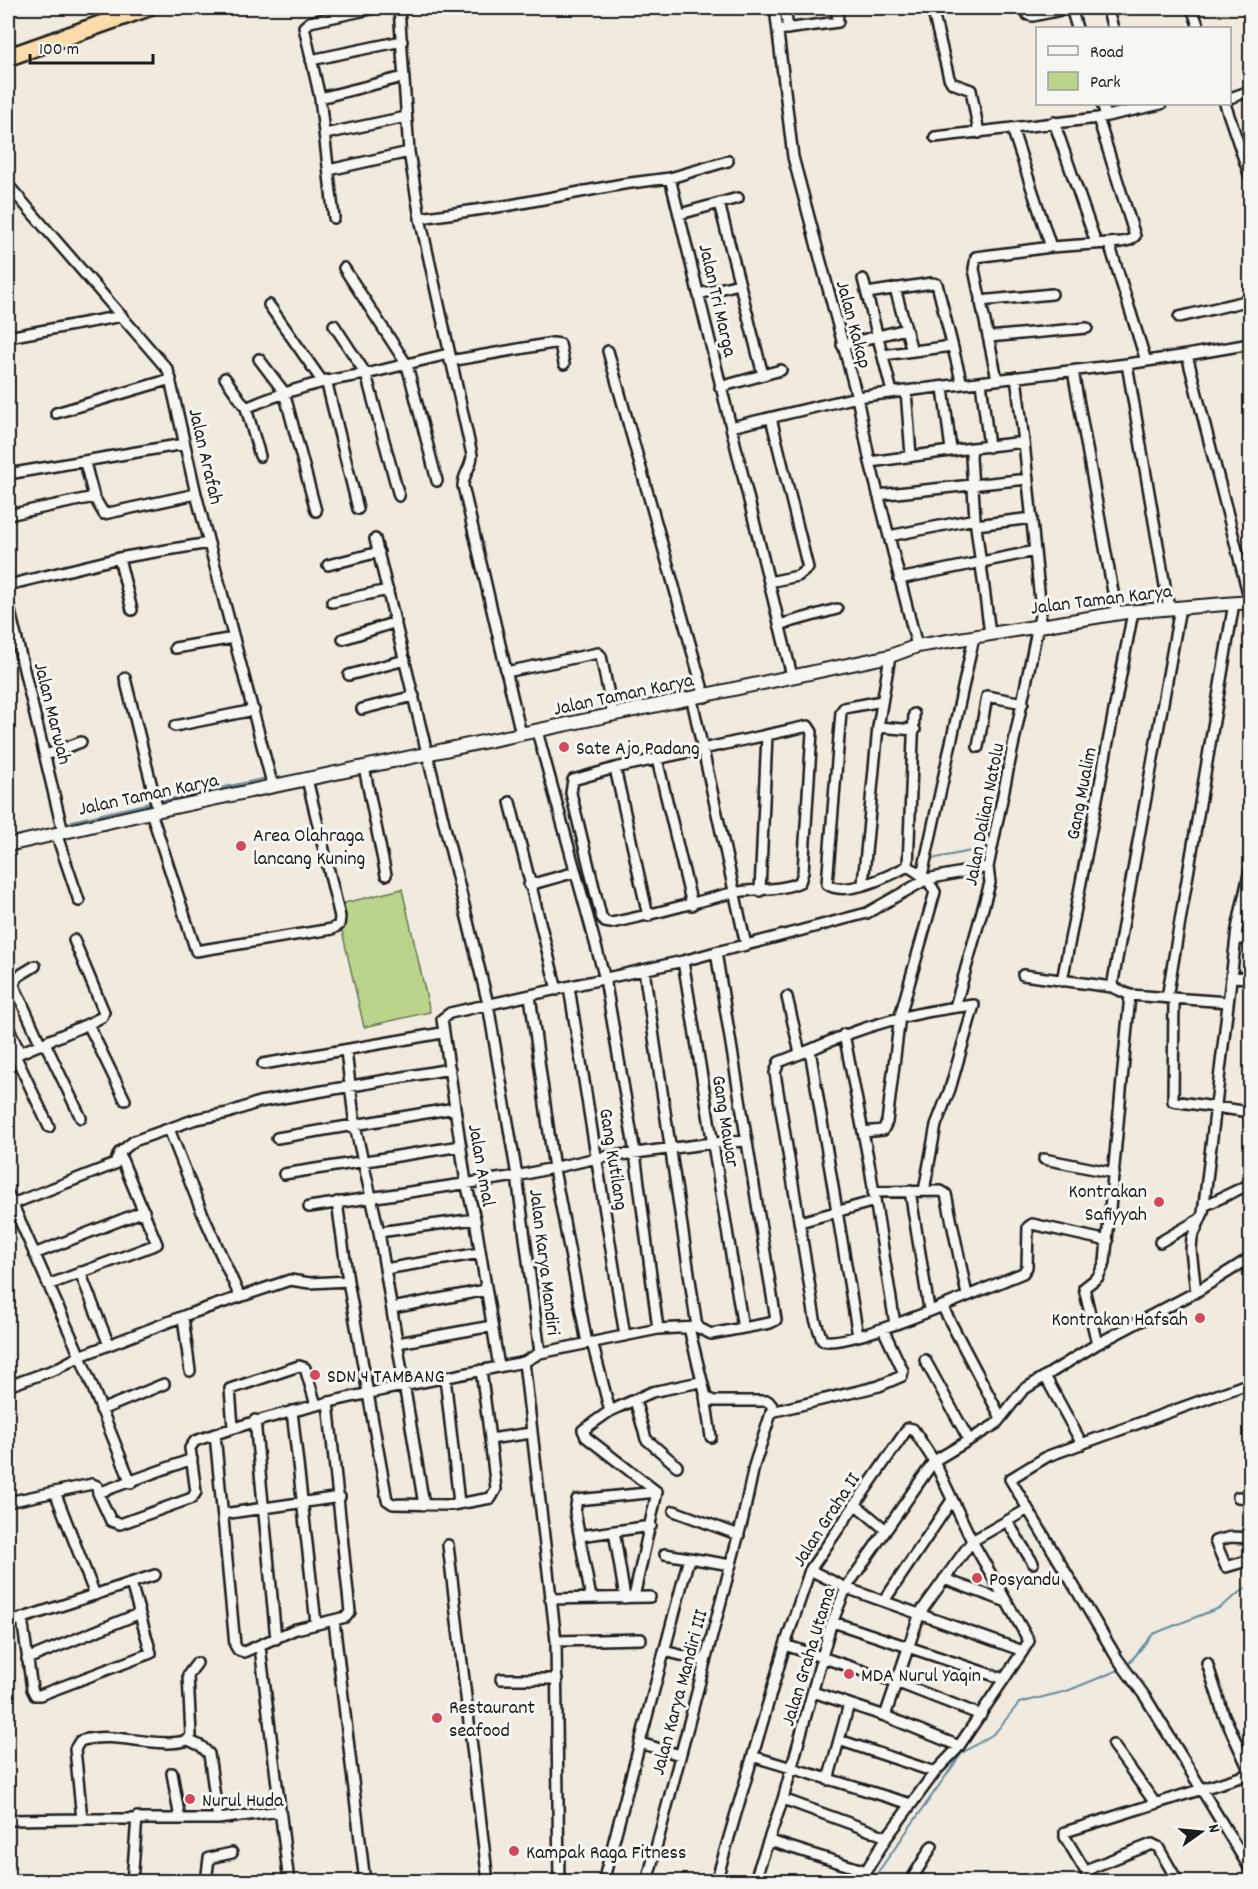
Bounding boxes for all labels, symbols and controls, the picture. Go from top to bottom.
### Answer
scale bar [30,27,153,65]
legend [1036,27,1231,105]
text: 100 m [39,38,79,63]
text: Road [1090,41,1124,66]
text: Park [1090,71,1121,96]
street label: Jalan Tri Marga [690,242,743,360]
street label: Jalan Kakap [827,278,877,372]
street label: Jalan Arafah [179,406,229,508]
street label: Jalan Taman Karya [1029,578,1174,624]
street label: Jalan Marwah [25,660,77,768]
street label: Jalan Taman Karya [551,667,697,724]
place label: Sate Ajo Padang [576,736,700,764]
marker: Sate Ajo Padang [557,740,571,754]
street label: Jalan Dalian Natolu [958,741,1014,888]
street label: Gang Mualim [1060,745,1106,842]
street label: Jalan Taman Karya [76,767,222,824]
place label: Area Olahraga lancang Kuning [253,823,365,874]
marker: Area Olahraga lancang Kuning [234,839,248,853]
street label: Gang Mawar [703,1073,745,1170]
street label: Gang Kutilang [590,1106,634,1213]
street label: Jalan Amal [459,1122,501,1209]
place label: Kontrakan Safiyyah [1069,1179,1147,1230]
street label: Jalan Karya Mandiri [520,1188,566,1337]
marker: Kontrakan Safiyyah [1152,1195,1166,1209]
place label: Kontrakan Hafsah [1051,1307,1188,1335]
marker: Kontrakan Hafsah [1193,1311,1207,1325]
place label: SDN 4 TAMBANG [327,1364,445,1392]
marker: SDN 4 TAMBANG [308,1368,322,1382]
street label: Jalan Graha II [787,1468,868,1573]
place label: Posyandu [989,1567,1060,1595]
marker: Posyandu [970,1571,984,1585]
street label: Jalan Graha Utama [775,1583,845,1730]
street label: Jalan Karya Mandiri III [645,1607,716,1779]
place label: MDA Nurul Yaqin [861,1663,981,1691]
marker: MDA Nurul Yaqin [842,1667,856,1681]
place label: Restaurant seafood [449,1695,535,1746]
marker: Restaurant seafood [430,1711,444,1725]
place label: Nurul Huda [202,1788,284,1816]
marker: Nurul Huda [183,1792,197,1806]
north arrow [1171,1802,1231,1862]
text: N [1201,1822,1225,1836]
place label: Kampak Raga Fitness [526,1840,686,1868]
marker: Kampak Raga Fitness [507,1844,521,1858]

